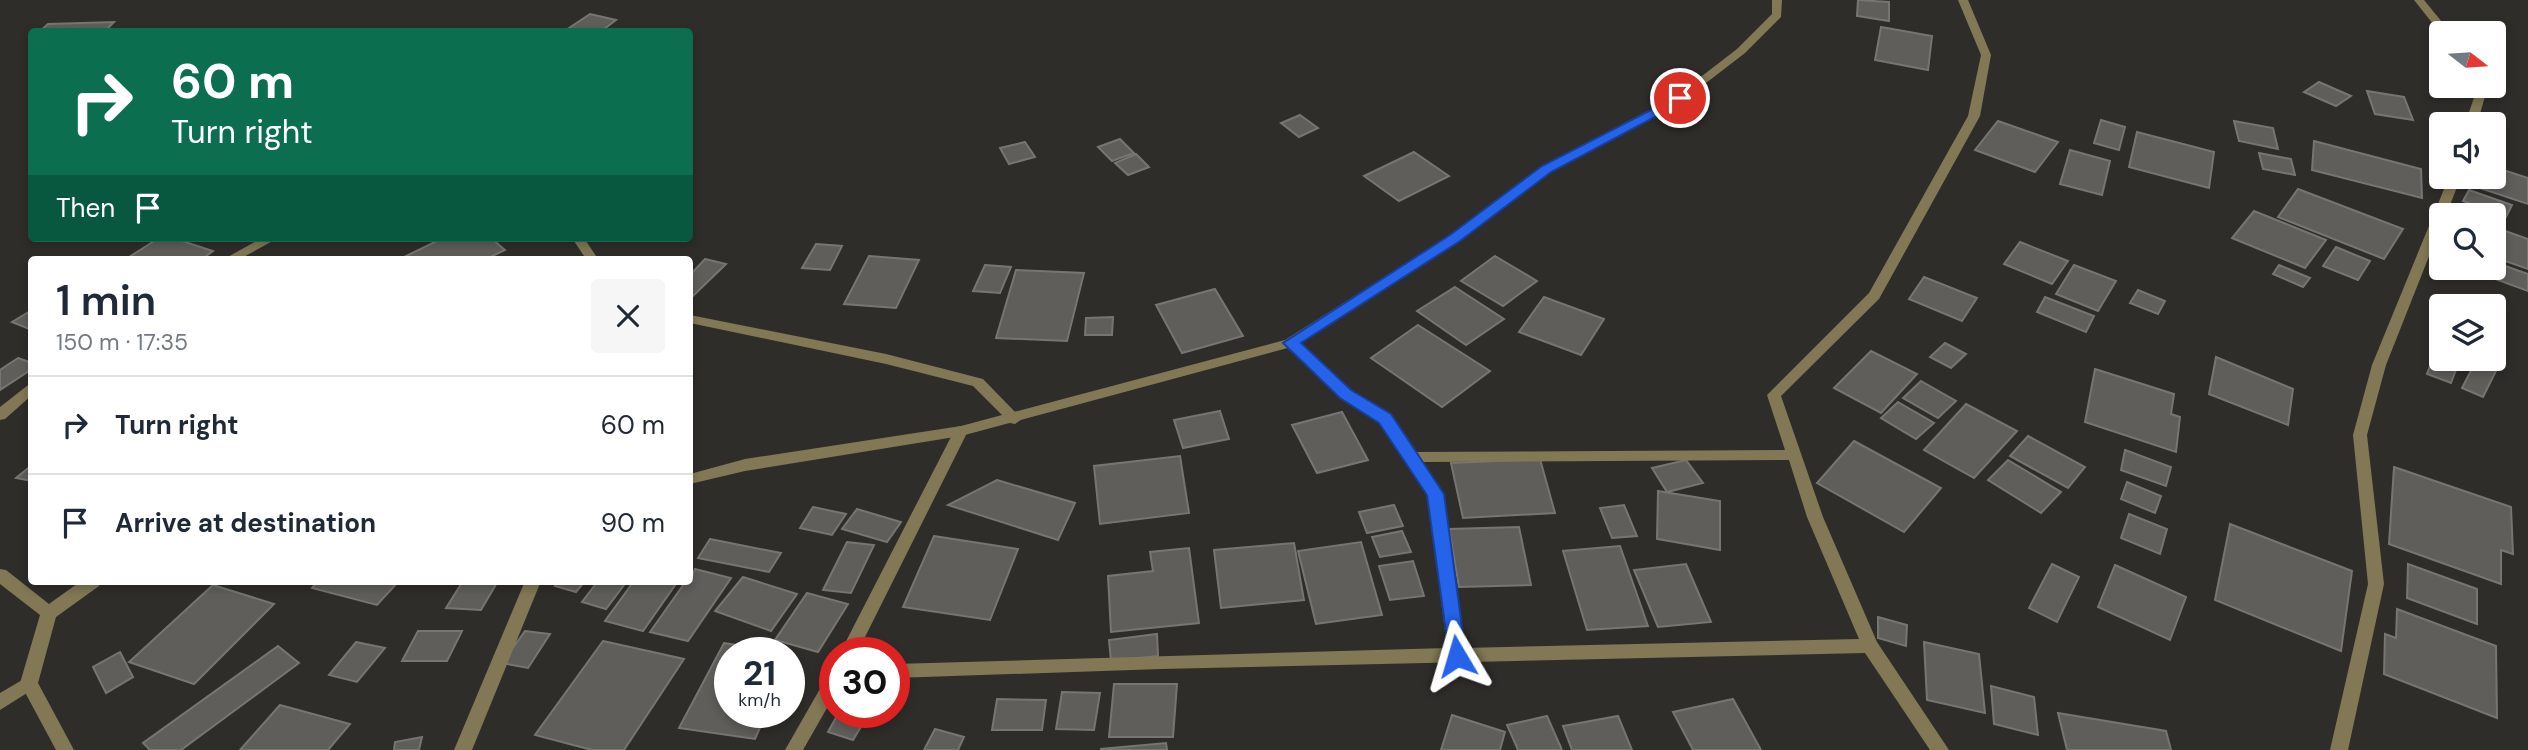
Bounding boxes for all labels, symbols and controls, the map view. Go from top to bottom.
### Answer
north arrow [2429,21,2506,98]
map controls [2429,21,2506,371]
text: 60 m [171,49,294,113]
icon: right [56,56,147,147]
pin [1650,68,1710,128]
icon: arrive [1661,79,1699,117]
text: Turn right [171,111,313,153]
button: sound [2429,112,2506,189]
icon: arrive [129,189,167,227]
text: Then [56,191,115,225]
button: search [2429,203,2506,280]
text: 1 min [56,273,156,328]
button: close [591,279,665,353]
button: layers [2429,294,2506,371]
text: 150 m · 17:35 [56,327,188,357]
icon: right [56,406,94,444]
text: Turn right [115,408,239,442]
text: 60 m [601,408,665,442]
icon: arrive [56,504,94,542]
text: Arrive at destination [115,506,376,540]
text: 90 m [601,506,665,540]
position arrow [1420,619,1494,693]
speed limit sign: 30 [819,637,910,728]
text: 21 [743,650,776,696]
text: km/h [738,688,781,712]

